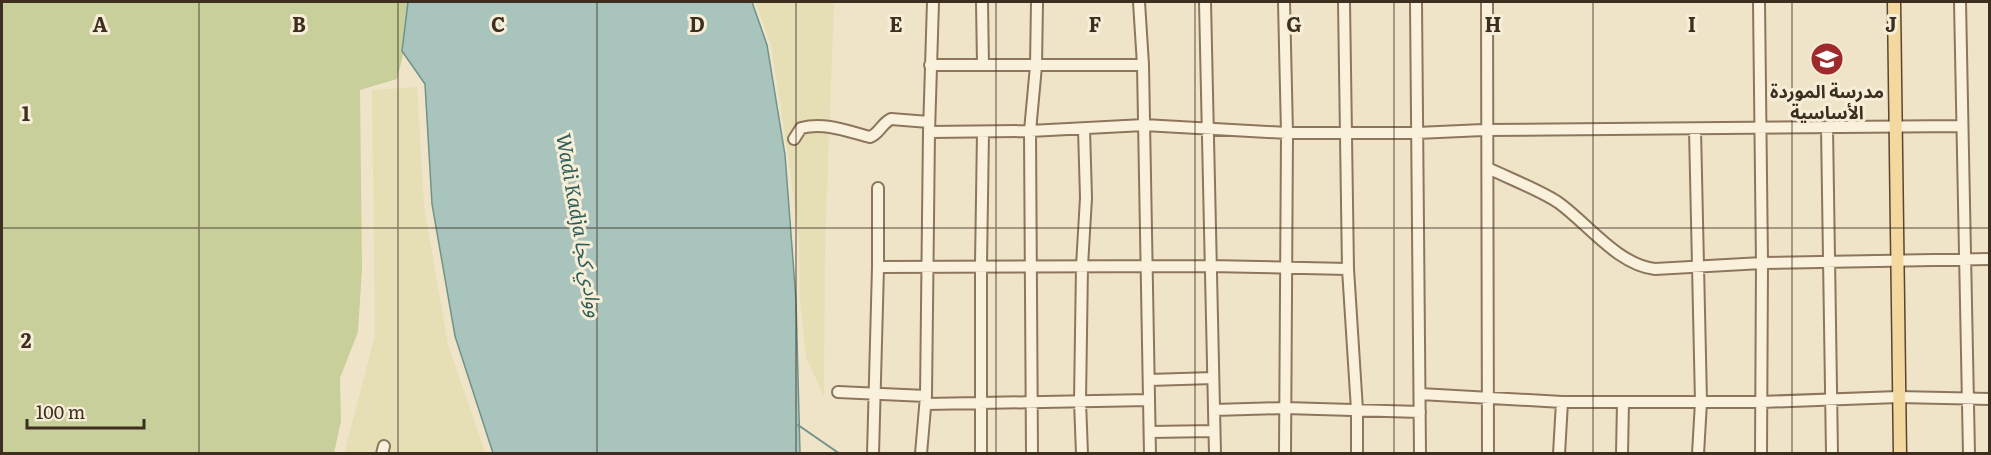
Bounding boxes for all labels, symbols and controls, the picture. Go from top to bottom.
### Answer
text: A [92,8,108,38]
text: B [292,8,306,38]
text: C [491,8,505,38]
text: D [689,8,705,38]
text: E [889,8,903,38]
text: F [1089,8,1102,38]
text: G [1286,8,1302,38]
text: H [1485,8,1501,38]
text: I [1688,8,1696,38]
text: J [1885,8,1897,38]
school or university icon: مدرسة الموردة الأساسية [1809,41,1845,77]
place label: مدرسة الموردة الأساسية [1770,77,1884,125]
text: 1 [22,97,30,127]
water label: Wadi Kadja ووادي كجا [547,131,612,320]
text: 2 [21,324,32,354]
scale bar [27,392,144,430]
text: 100 m [36,398,85,425]

